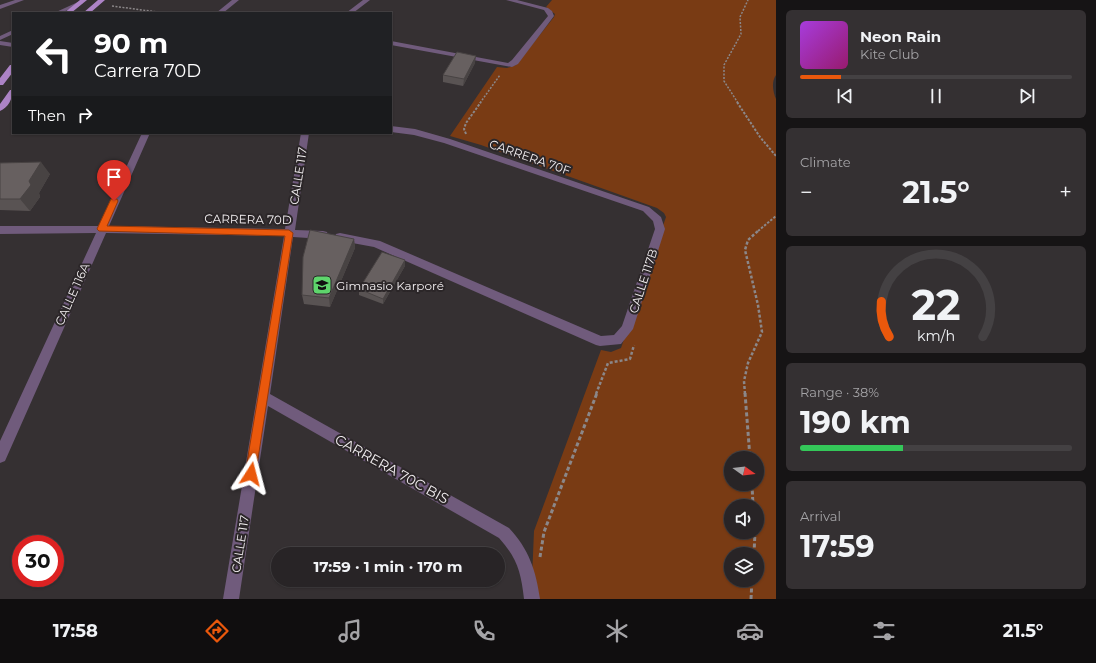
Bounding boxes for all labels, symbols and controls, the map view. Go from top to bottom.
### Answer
text: 90 m [94,26,168,60]
text: Neon Rain [860,27,941,46]
icon: left [28,28,80,80]
text: Kite Club [860,46,919,62]
text: Carrera 70D [94,60,201,82]
icon: previous [834,85,856,107]
icon: pause [925,85,947,107]
icon: next [1016,85,1038,107]
icon: right [74,104,96,126]
text: Then [28,106,66,125]
street label: CARRERA 70F [487,136,573,178]
street label: CALLE 117 [286,146,310,206]
text: Climate [800,154,851,170]
pin [97,160,131,201]
icon: arrive [103,166,125,188]
text: 21.5° [902,174,970,211]
text: − [800,179,813,206]
text: + [1059,179,1072,206]
street label: CARRERA 70D [204,211,292,227]
street label: CALLE 117B [626,247,660,315]
street label: CALLE 116A [52,260,93,328]
school or university icon: Gimnasio Karporé [311,274,333,296]
place label: Gimnasio Karporé [336,278,444,293]
text: 22 [911,280,961,330]
text: km/h [917,327,955,345]
text: Range · 38% [800,384,879,400]
text: 190 km [800,404,911,441]
street label: CARRERA 70C BIS [332,430,452,508]
north arrow [724,451,764,491]
map controls [724,451,764,587]
position arrow [230,453,272,495]
button: sound [724,499,764,539]
text: Arrival [800,508,841,524]
street label: CALLE 117 [228,514,252,574]
text: 17:59 [800,528,875,565]
speed limit sign: 30 [12,535,64,587]
button: layers [724,547,764,587]
text: 17:59 · 1 min · 170 m [313,557,463,576]
icon: directions [203,617,231,645]
icon: music [336,617,364,645]
icon: phone [470,617,498,645]
icon: climate [603,617,631,645]
icon: car [736,617,764,645]
icon: filters [870,617,898,645]
text: 17:58 [53,620,98,642]
text: 21.5° [1003,620,1043,642]

